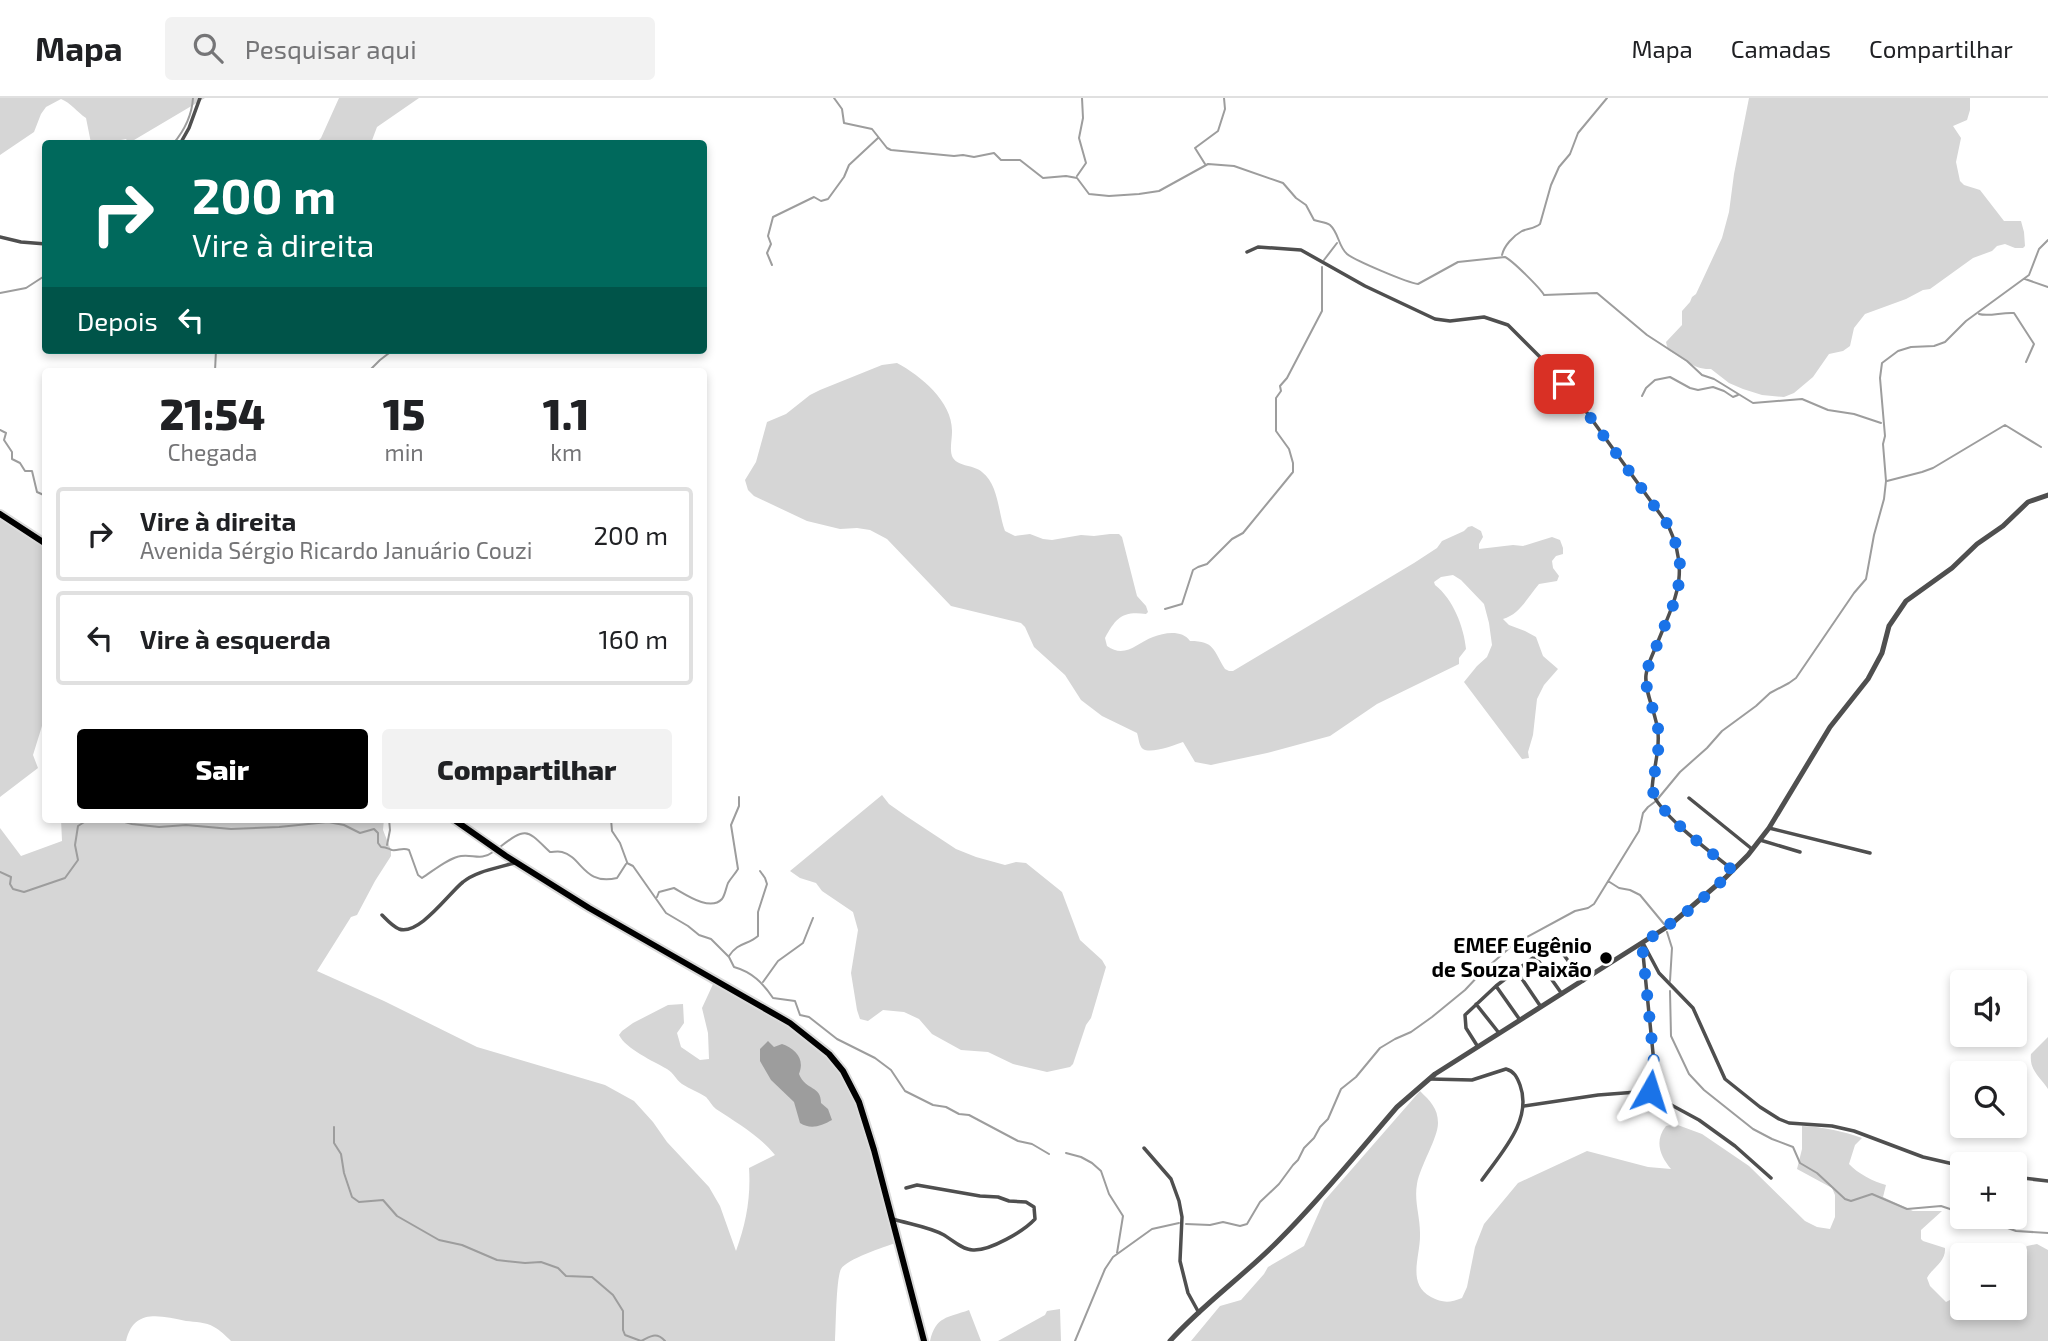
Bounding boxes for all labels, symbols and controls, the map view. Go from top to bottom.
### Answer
search box [165,17,655,80]
text: Mapa [35,28,123,68]
icon: search [189,29,227,67]
text: Pesquisar aqui [245,33,417,64]
text: Mapa [1631,34,1693,63]
text: Camadas [1731,34,1831,63]
text: Compartilhar [1869,34,2013,63]
text: 200 m [192,165,336,224]
icon: right [77,168,168,259]
text: Vire à direita [192,225,374,263]
icon: left [172,301,210,339]
text: Depois [77,305,158,336]
pin [1534,354,1594,414]
icon: arrive [1545,365,1583,403]
text: 21:54 [160,388,265,438]
text: 15 [383,388,425,438]
text: 1.1 [543,388,590,438]
text: Chegada [167,438,257,466]
text: min [384,438,424,466]
text: km [550,438,582,466]
text: Vire à direita [140,505,296,536]
icon: right [81,515,119,553]
text: 200 m [593,519,668,550]
text: Avenida Sérgio Ricardo Januário Couzi [140,536,532,564]
icon: left [81,619,119,657]
text: Vire à esquerda [140,623,331,654]
text: 160 m [599,623,668,654]
button: Sair [77,729,368,809]
button: Compartilhar [382,729,672,809]
place label: EMEF Eugênio de Souza Paixão [1432,932,1592,981]
marker: EMEF Eugênio de Souza Paixão [1598,950,1614,966]
map controls [1950,970,2027,1320]
button: sound [1950,970,2027,1047]
position arrow [1613,1054,1687,1128]
button: search [1950,1061,2027,1138]
button: + [1950,1152,2027,1229]
button: − [1950,1243,2027,1320]

